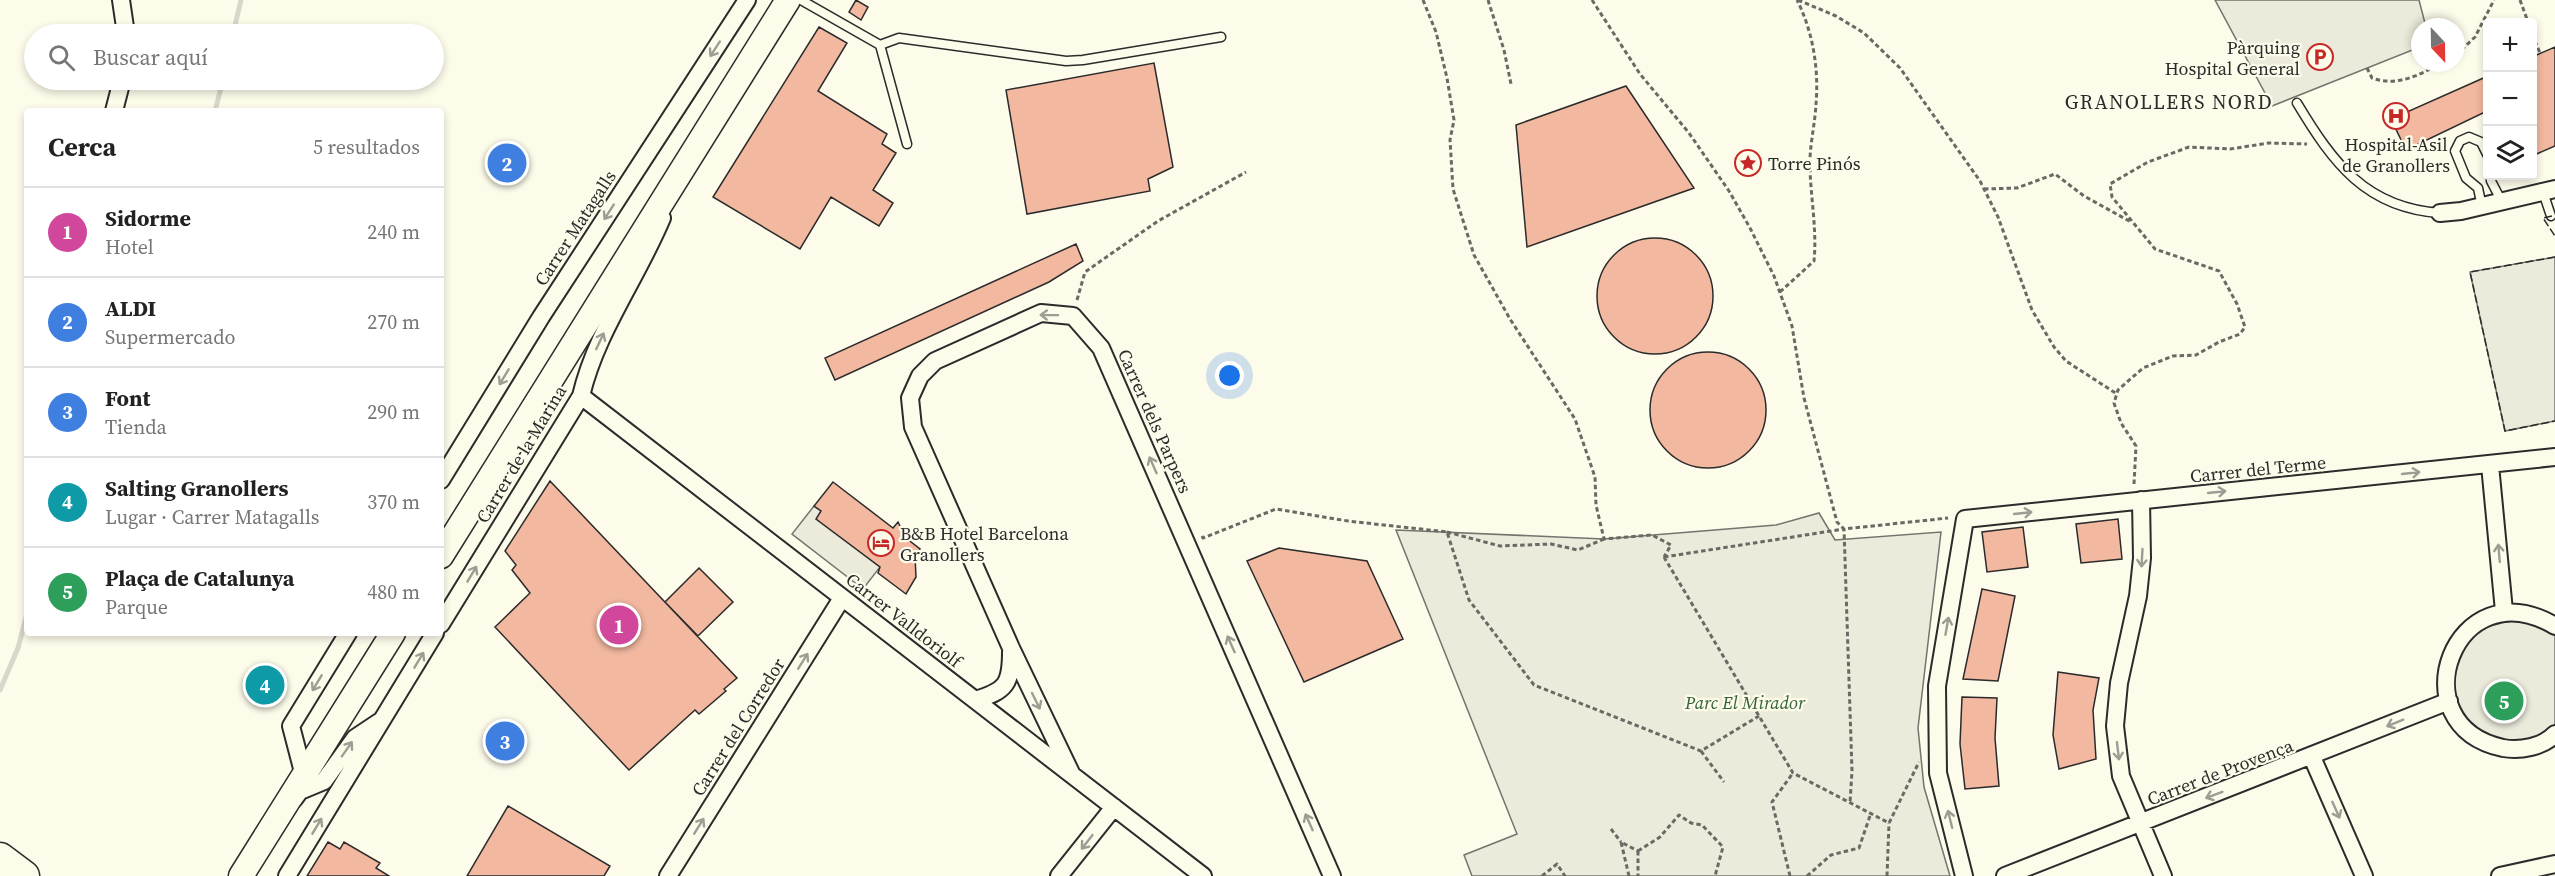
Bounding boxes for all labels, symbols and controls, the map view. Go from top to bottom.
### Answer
north arrow [2411,18,2465,72]
map controls [2483,18,2537,180]
button: + [2483,18,2537,72]
search box [24,24,444,90]
place label: Pàrquing Hospital General [2165,35,2300,81]
one-way arrow [709,40,721,57]
icon: search [45,41,78,74]
text: Buscar aquí [93,42,208,72]
parking icon: Pàrquing Hospital General [2305,42,2335,72]
button: − [2483,72,2537,126]
district label: GRANOLLERS NORD [2065,88,2273,116]
hospital icon: Hospital-Asil de Granollers [2381,101,2411,131]
button: layers [2483,126,2537,180]
text: Cerca [48,129,116,165]
place label: Hospital-Asil de Granollers [2342,132,2450,178]
text: 5 resultados [313,133,420,161]
pin: 2 [488,140,526,186]
place icon: Torre Pinós [1733,148,1763,178]
place label: Torre Pinós [1768,151,1861,176]
street label: Carrer Matagalls [528,165,622,291]
text: Sidorme [105,203,191,233]
one-way arrow [603,204,615,220]
text: 1 [62,218,73,246]
text: 240 m [367,218,420,246]
text: Hotel [105,233,154,261]
text: ALDI [105,293,156,323]
text: 2 [62,308,73,336]
text: 270 m [367,308,420,336]
one-way arrow [1039,309,1059,320]
text: Supermercado [105,323,236,351]
one-way arrow [595,333,607,351]
street label: Carrer dels Parpers [1112,345,1198,497]
your location [1215,361,1244,390]
one-way arrow [498,368,510,385]
street label: Carrer de la Marina [470,380,572,528]
text: Font [105,383,150,413]
text: 3 [62,398,73,426]
text: 290 m [367,398,420,426]
text: Tienda [105,413,167,441]
street label: Carrer del Terme [2189,449,2327,489]
one-way arrow [1146,456,1157,474]
one-way arrow [2401,467,2421,478]
text: Salting Granollers [105,473,289,503]
one-way arrow [2207,486,2227,497]
text: 4 [62,488,73,516]
text: 370 m [367,488,420,516]
text: Lugar · Carrer Matagalls [105,503,320,531]
one-way arrow [2013,507,2033,518]
place label: B&B Hotel Barcelona Granollers [900,521,1069,567]
hotel icon: B&B Hotel Barcelona Granollers [866,528,896,558]
one-way arrow [2493,544,2504,564]
one-way arrow [2136,548,2147,568]
text: Plaça de Catalunya [105,563,295,593]
one-way arrow [466,566,478,583]
street label: Carrer Valldoriolf [841,567,969,674]
text: 5 [62,578,73,606]
text: 480 m [367,578,420,606]
text: Parque [105,593,168,621]
pin: 1 [600,602,638,648]
one-way arrow [1942,617,1953,637]
one-way arrow [1224,635,1236,653]
one-way arrow [414,652,426,669]
street label: Carrer del Corredor [685,653,791,801]
one-way arrow [796,653,809,670]
pin: 4 [246,662,284,708]
one-way arrow [311,674,323,691]
pin: 5 [2484,678,2524,724]
park label: Parc El Mirador [1684,690,1806,715]
one-way arrow [1031,692,1043,710]
pin: 3 [486,718,524,764]
one-way arrow [2386,718,2405,729]
street label: Carrer de Provença [2143,732,2297,811]
one-way arrow [2113,740,2124,760]
one-way arrow [341,741,353,757]
one-way arrow [2205,790,2223,801]
one-way arrow [2330,801,2342,819]
one-way arrow [1943,810,1955,829]
one-way arrow [1302,814,1314,832]
one-way arrow [312,818,324,835]
one-way arrow [692,818,705,835]
one-way arrow [1080,833,1093,849]

